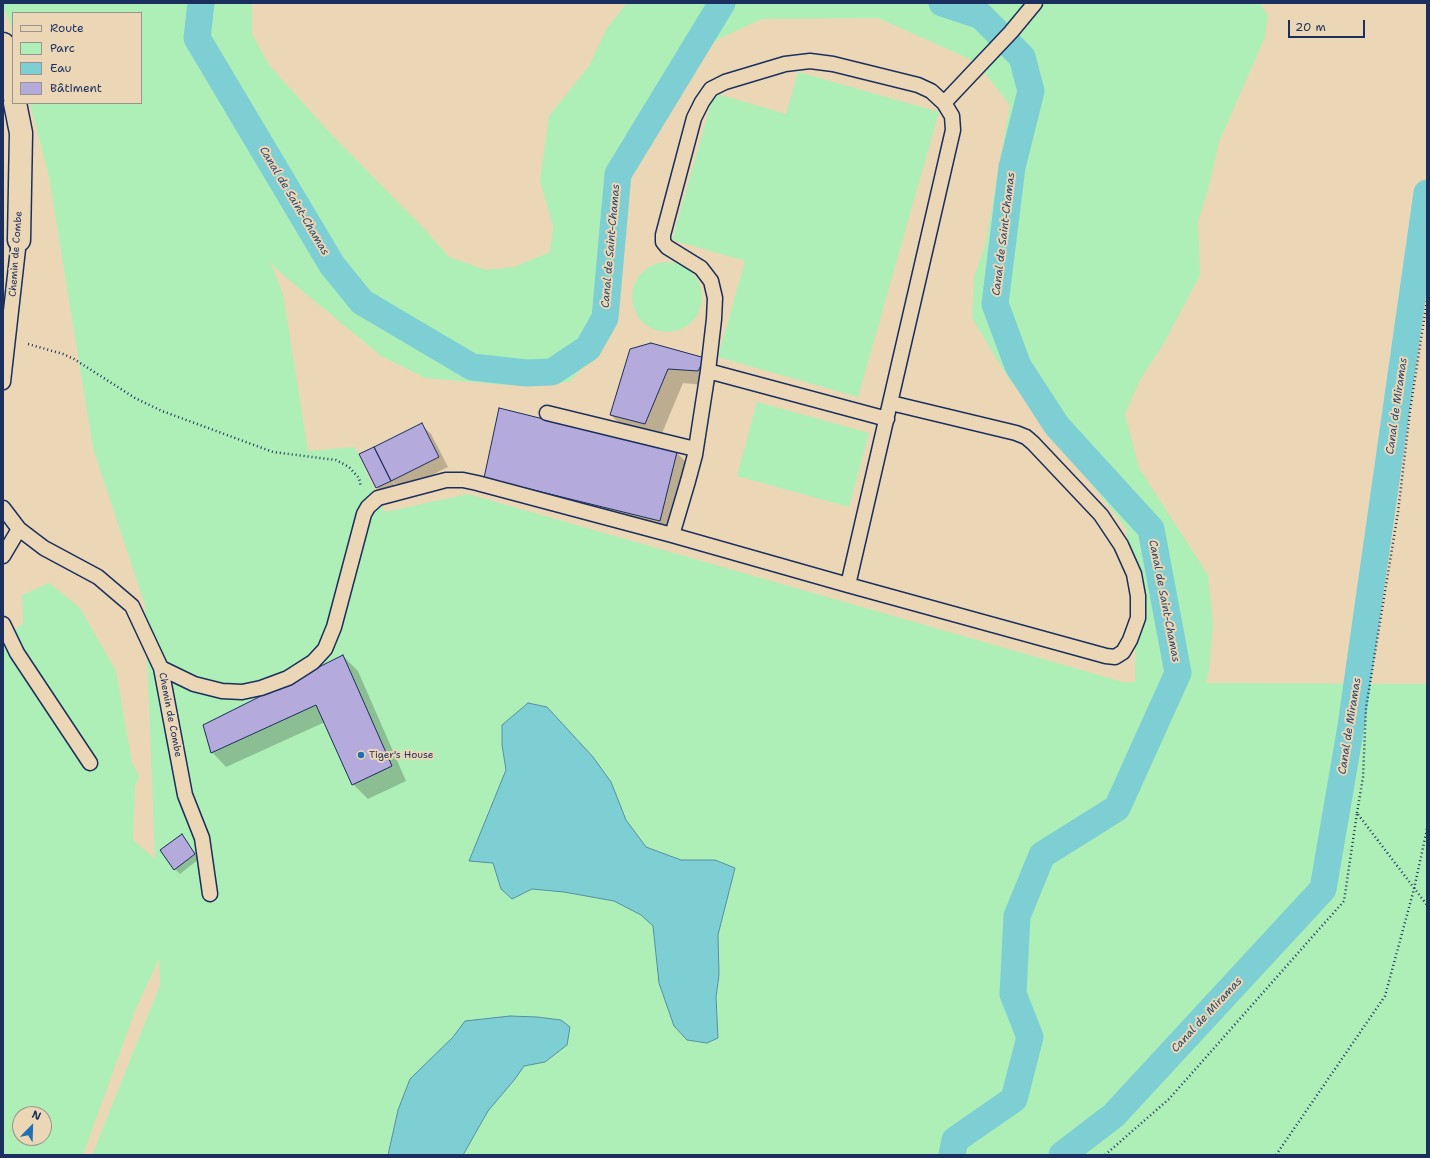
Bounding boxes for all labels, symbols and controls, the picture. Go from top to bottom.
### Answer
legend [12,12,142,104]
scale bar [1290,12,1367,38]
text: 20 m [1295,19,1326,35]
text: Route [50,20,84,36]
text: Parc [50,40,75,56]
text: Eau [50,60,71,76]
text: Bâtiment [50,80,102,96]
water label: Canal de Saint-Chamas [256,144,332,258]
water label: Canal de Saint-Chamas [990,171,1018,297]
water label: Canal de Saint-Chamas [599,183,623,309]
street label: Chemin de Combe [7,211,25,297]
water label: Canal de Miramas [1384,357,1410,455]
water label: Canal de Saint-Chamas [1146,539,1182,663]
street label: Chemin de Combe [156,672,184,758]
water label: Canal de Miramas [1336,677,1364,775]
place label: Tiger's House [369,749,433,761]
marker: Tiger's House [356,750,366,760]
water label: Canal de Miramas [1169,975,1245,1055]
north arrow [12,1106,52,1146]
text: N [30,1107,43,1124]

